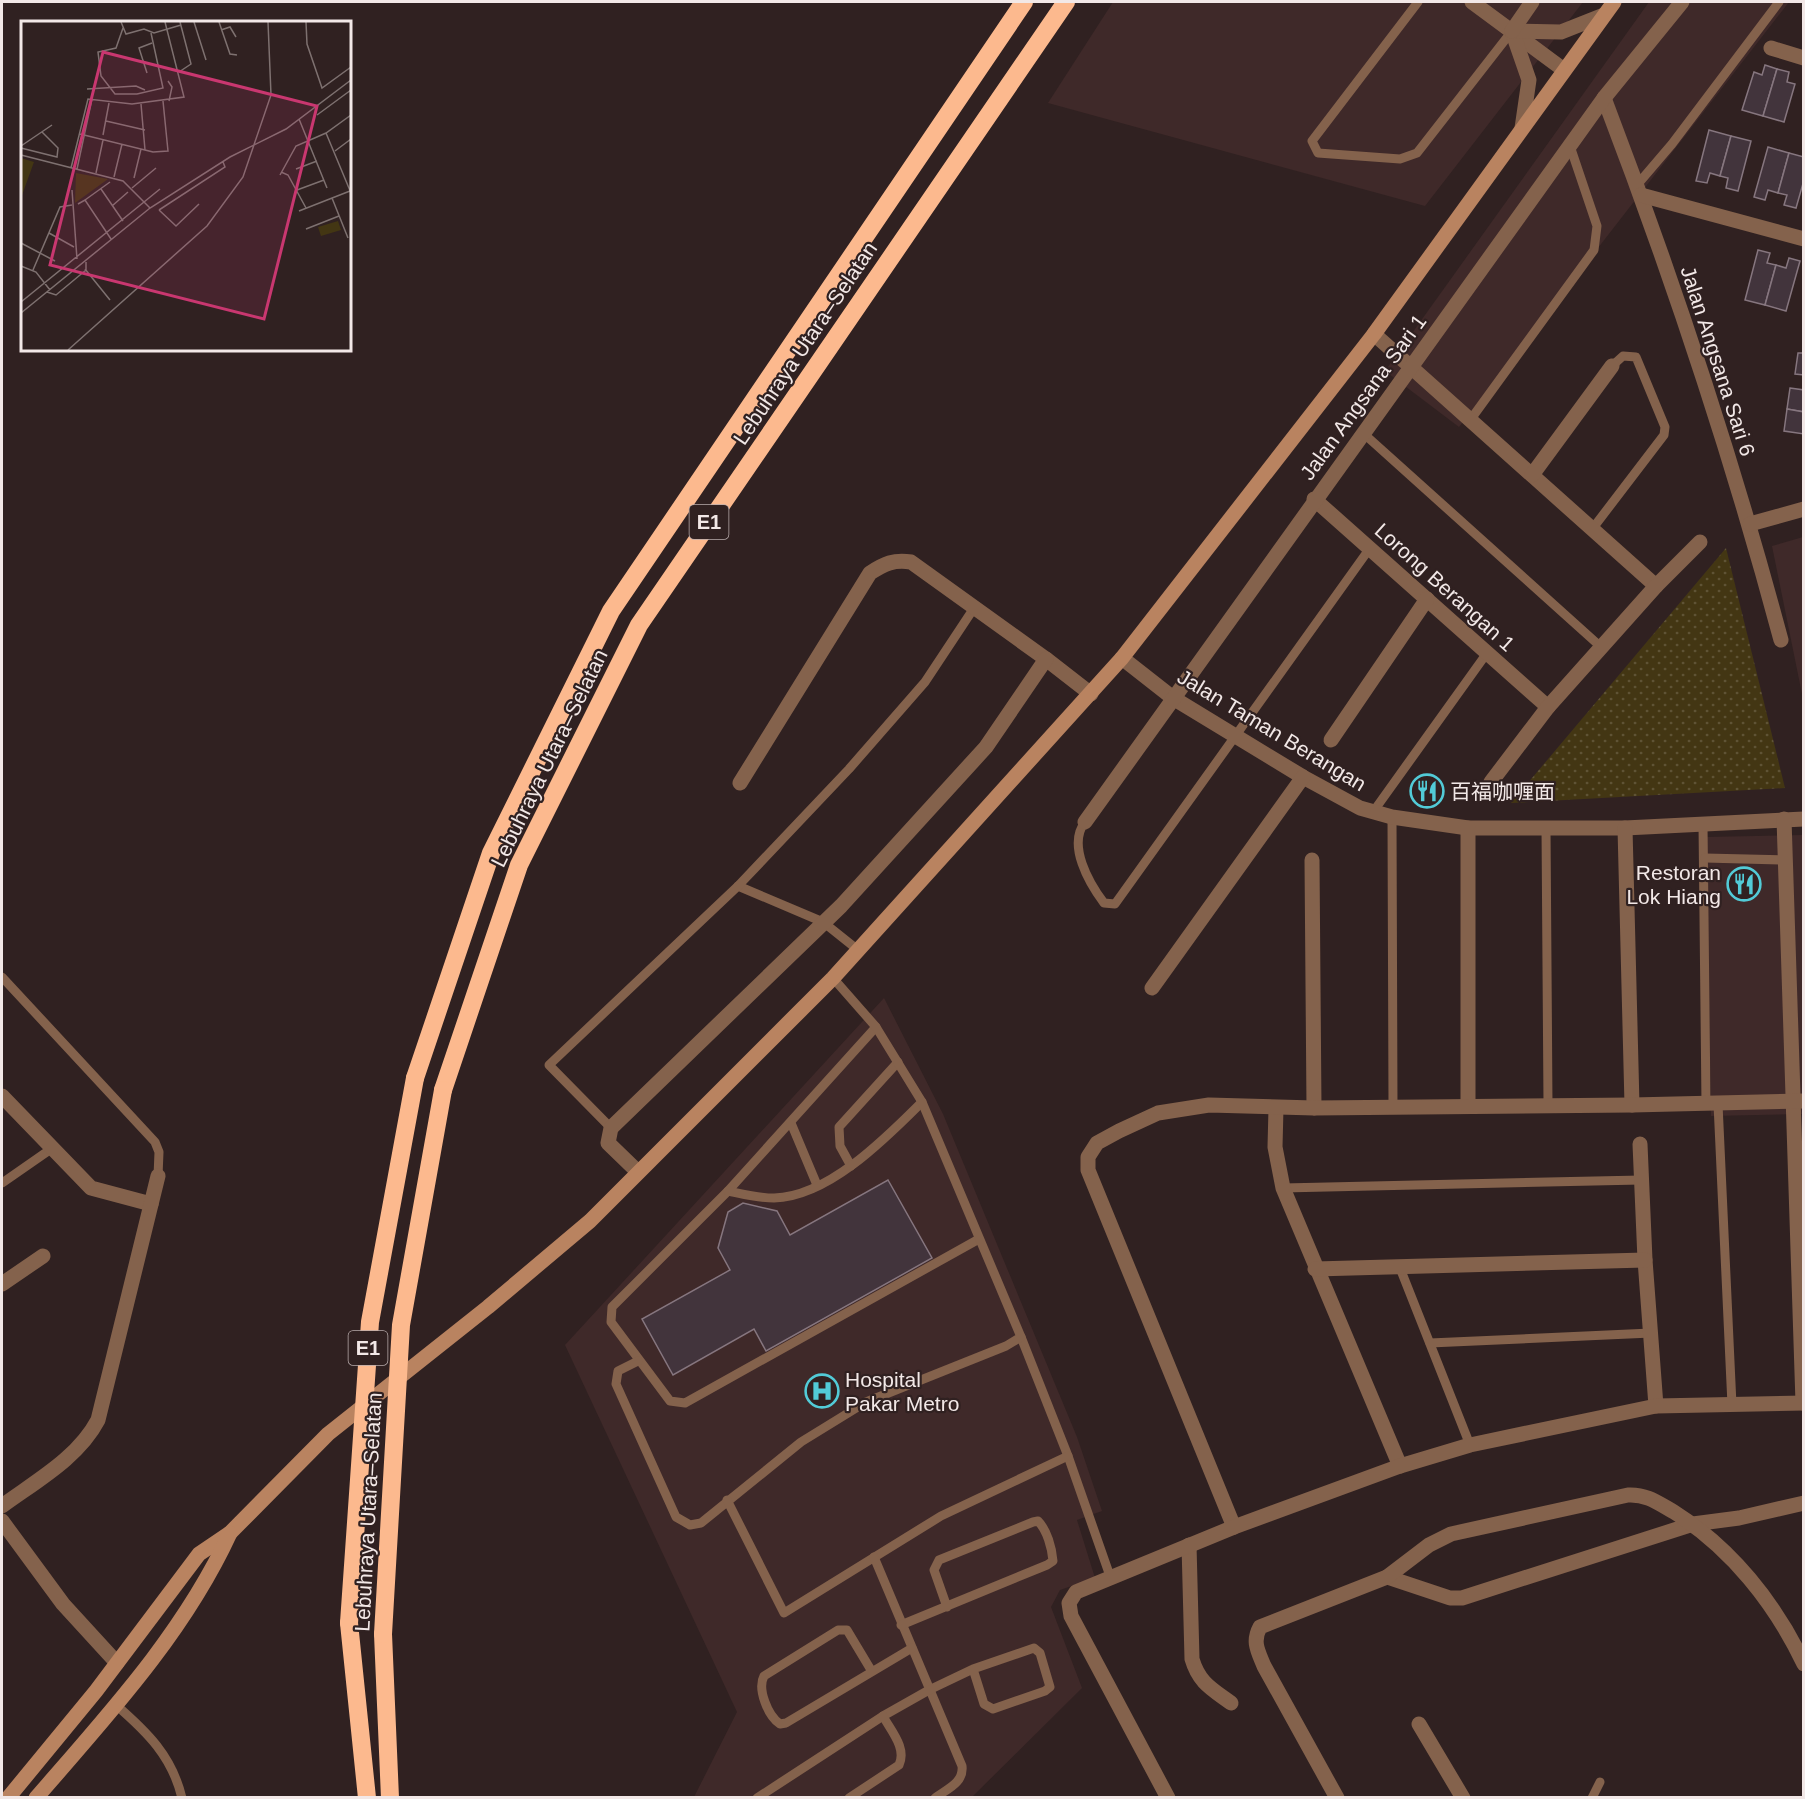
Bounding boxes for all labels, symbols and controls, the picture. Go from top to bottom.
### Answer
inset map [21,21,351,351]
street label: Lebuhraya Utara–Selatan [729,237,881,449]
street label: Jalan Angsana Sari 6 [1676,263,1760,459]
street label: Jalan Angsana Sari 1 [1295,310,1431,484]
road number: E1 [690,505,728,539]
street label: Lorong Berangan 1 [1370,518,1520,656]
street label: Lebuhraya Utara–Selatan [486,645,612,871]
street label: Jalan Taman Berangan [1174,665,1370,795]
restaurant icon: 百福咖喱面 [1409,773,1445,809]
place label: 百福咖喱面 [1450,780,1555,803]
place label: Restoran Lok Hiang [1626,861,1721,908]
restaurant icon: Restoran Lok Hiang [1726,866,1762,902]
road number: E1 [348,1331,388,1365]
place label: Hospital Pakar Metro [845,1368,959,1415]
hospital icon: Hospital Pakar Metro [804,1373,840,1409]
street label: Lebuhraya Utara–Selatan [350,1392,386,1632]

